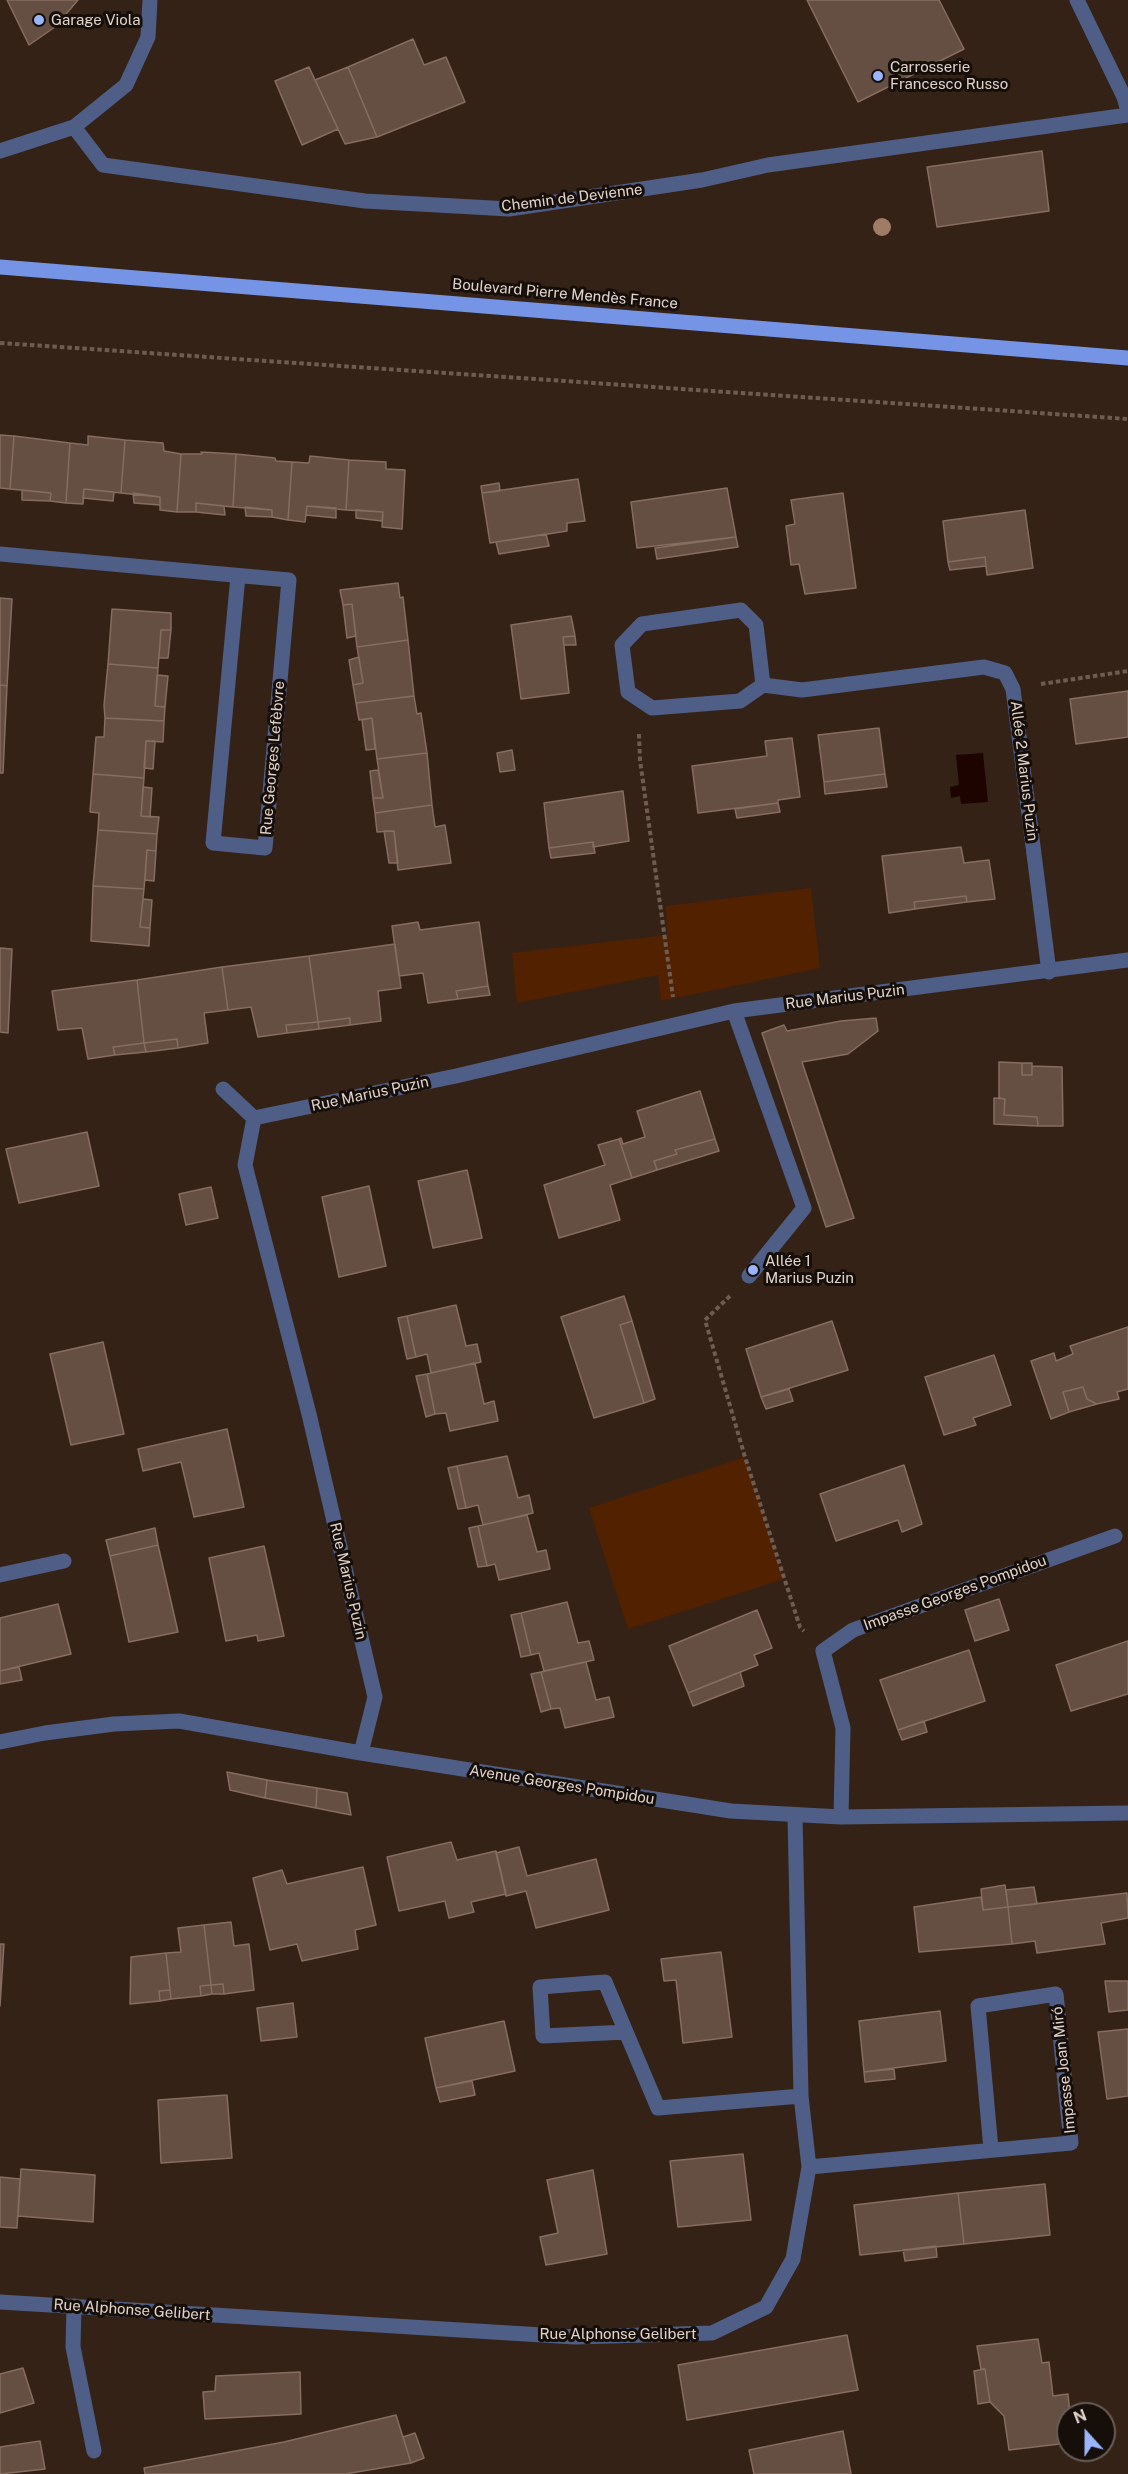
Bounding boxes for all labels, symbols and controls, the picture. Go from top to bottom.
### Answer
place label: Garage Viola [51,11,140,29]
marker: Garage Viola [32,13,46,27]
place label: Carrosserie Francesco Russo [890,58,1008,93]
marker: Carrosserie Francesco Russo [871,69,885,83]
street label: Chemin de Devienne [500,180,644,216]
street label: Boulevard Pierre Mendès France [451,275,679,313]
street label: Rue Georges Lefèbvre [257,680,289,836]
street label: Allée 2 Marius Puzin [1006,700,1042,842]
street label: Rue Marius Puzin [784,981,906,1013]
street label: Rue Marius Puzin [310,1073,430,1115]
place label: Allée 1 Marius Puzin [765,1252,854,1287]
marker: Allée 1 Marius Puzin [746,1263,760,1277]
street label: Rue Marius Puzin [326,1521,370,1641]
street label: Impasse Georges Pompidou [861,1551,1049,1635]
street label: Avenue Georges Pompidou [468,1761,656,1809]
street label: Impasse Joan Miró [1048,2006,1080,2134]
street label: Rue Alphonse Gelibert [53,2296,211,2324]
street label: Rue Alphonse Gelibert [539,2325,697,2343]
north arrow [1056,2402,1116,2462]
text: N [1071,2405,1089,2428]

